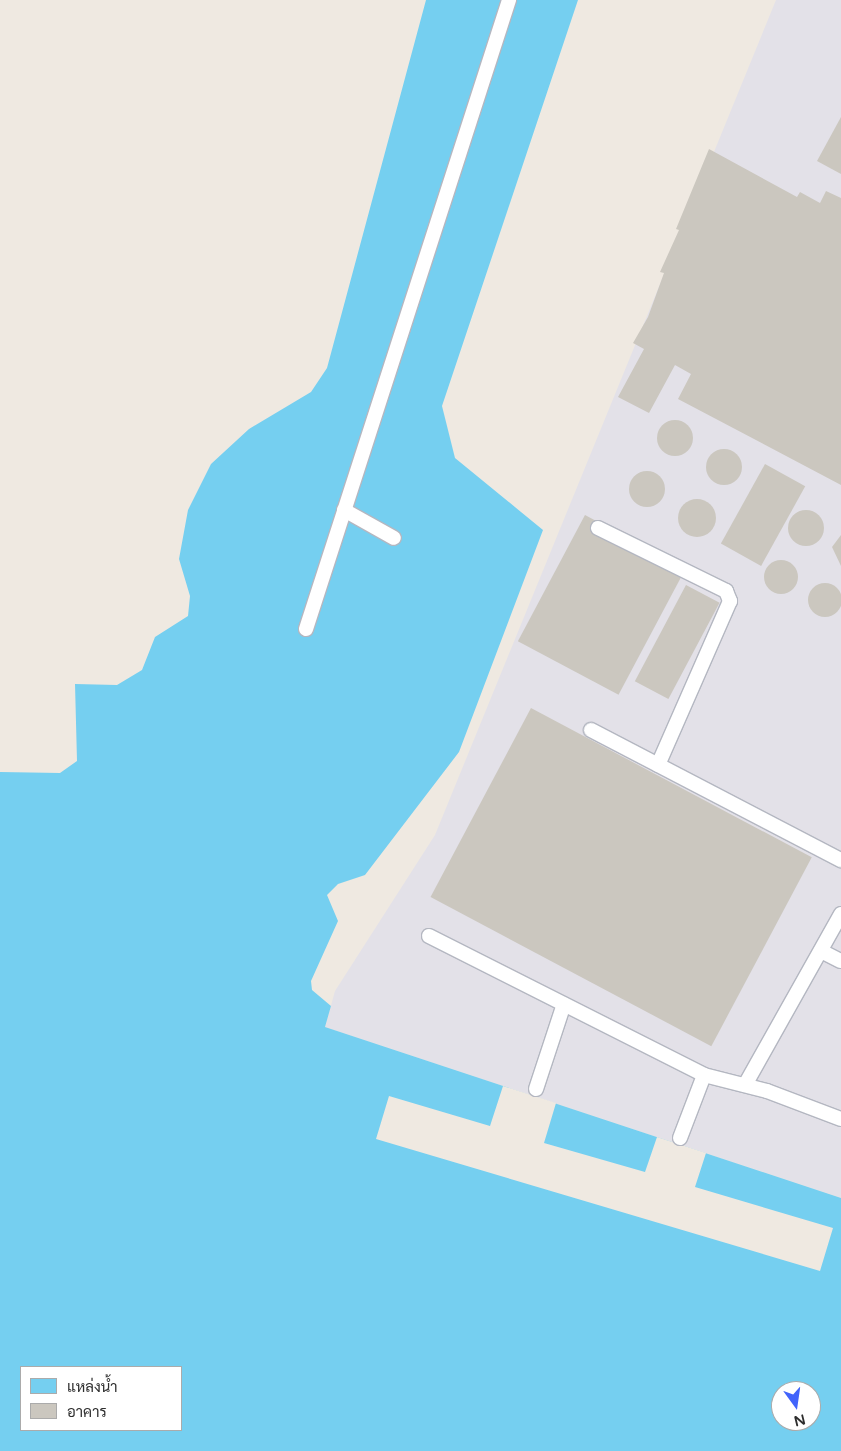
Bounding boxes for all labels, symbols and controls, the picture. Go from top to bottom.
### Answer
legend [20,1366,182,1431]
text: แหล่งน้ำ [67,1378,118,1396]
north arrow [771,1381,821,1431]
text: อาคาร [67,1403,107,1421]
text: N [792,1410,807,1430]

